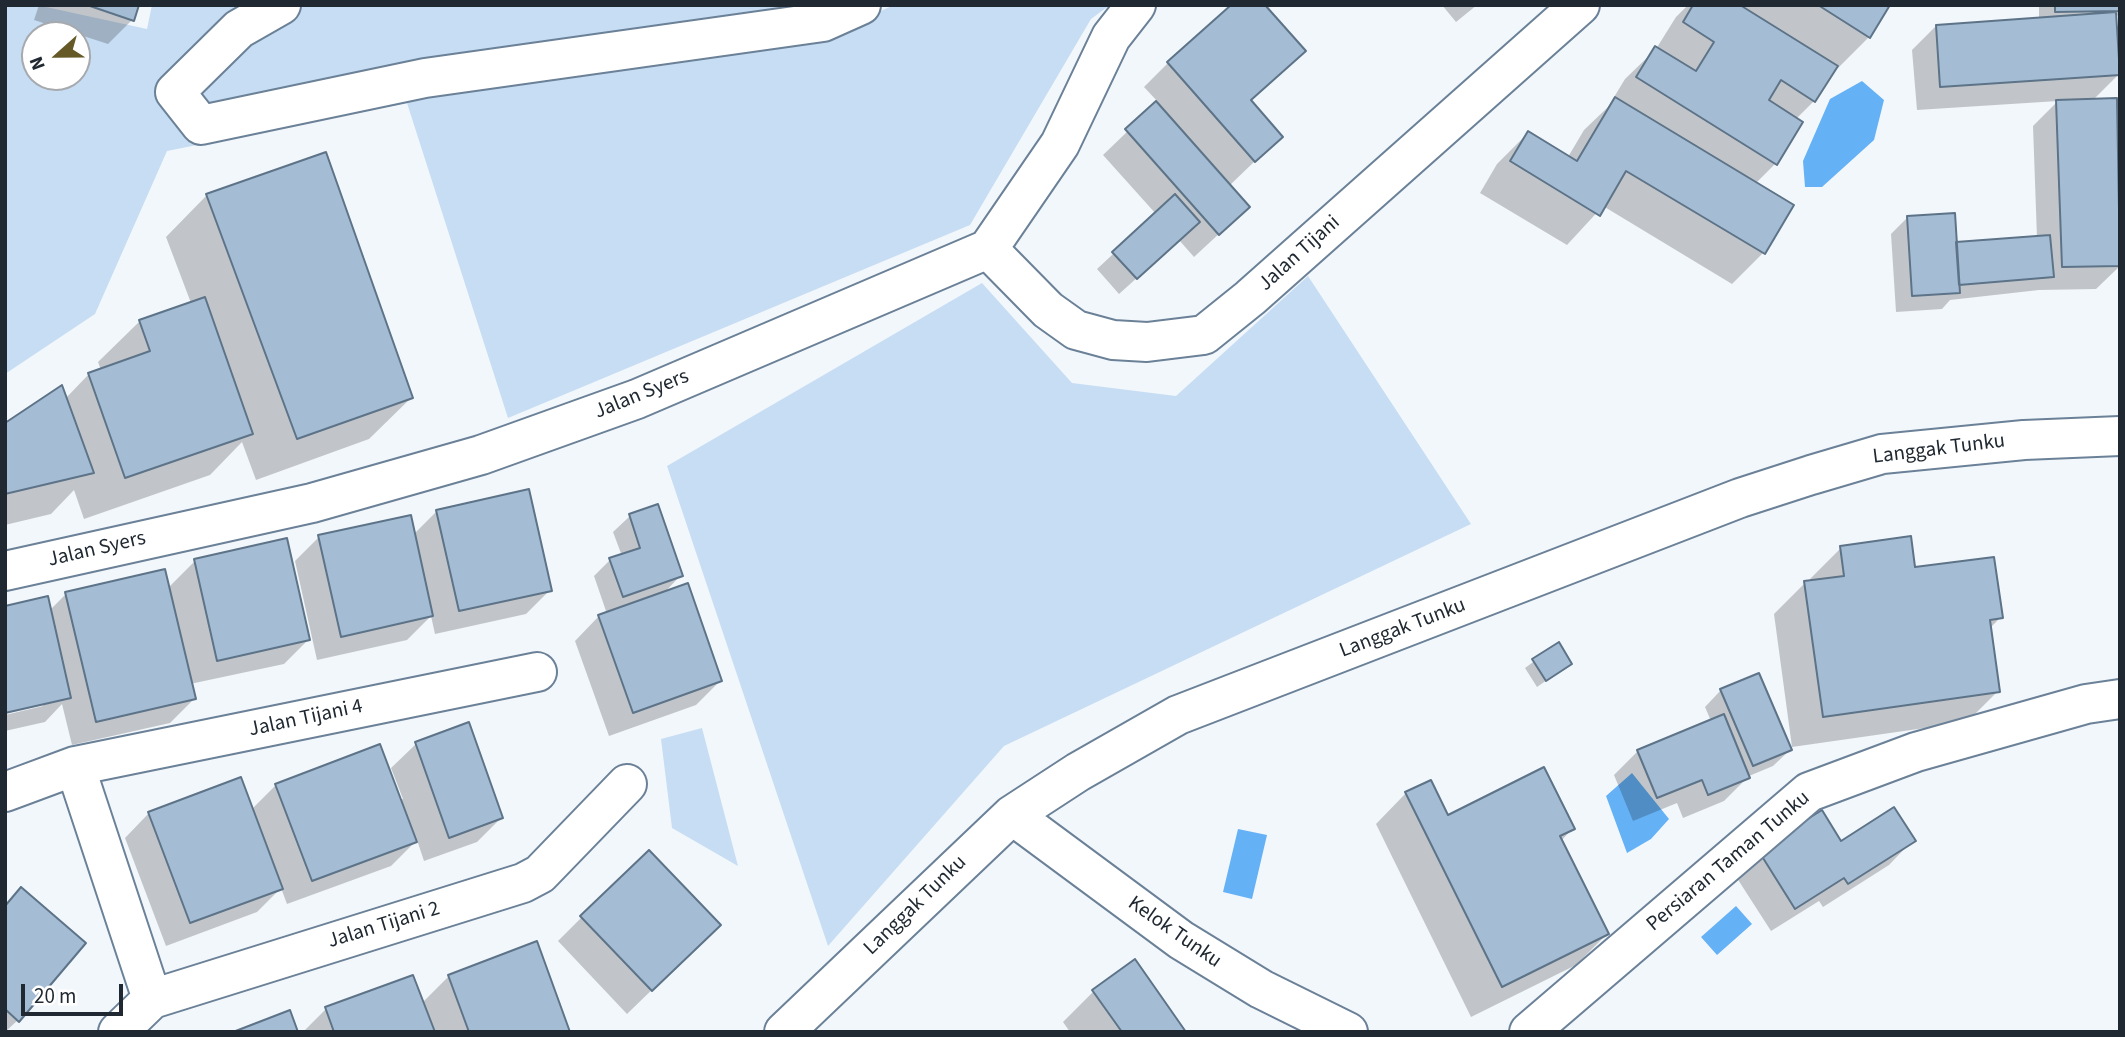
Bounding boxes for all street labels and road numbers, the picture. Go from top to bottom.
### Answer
street label: Jalan Tijani [1254,211,1346,297]
street label: Jalan Syers [591,365,693,425]
street label: Langgak Tunku [1871,429,2007,471]
street label: Jalan Syers [46,527,148,573]
street label: Langgak Tunku [1336,593,1470,665]
street label: Jalan Tijani 4 [247,695,365,743]
street label: Persiaran Taman Tunku [1642,786,1816,938]
street label: Langgak Tunku [859,851,973,961]
street label: Kelok Tunku [1122,892,1226,974]
street label: Jalan Tijani 2 [325,897,443,955]

